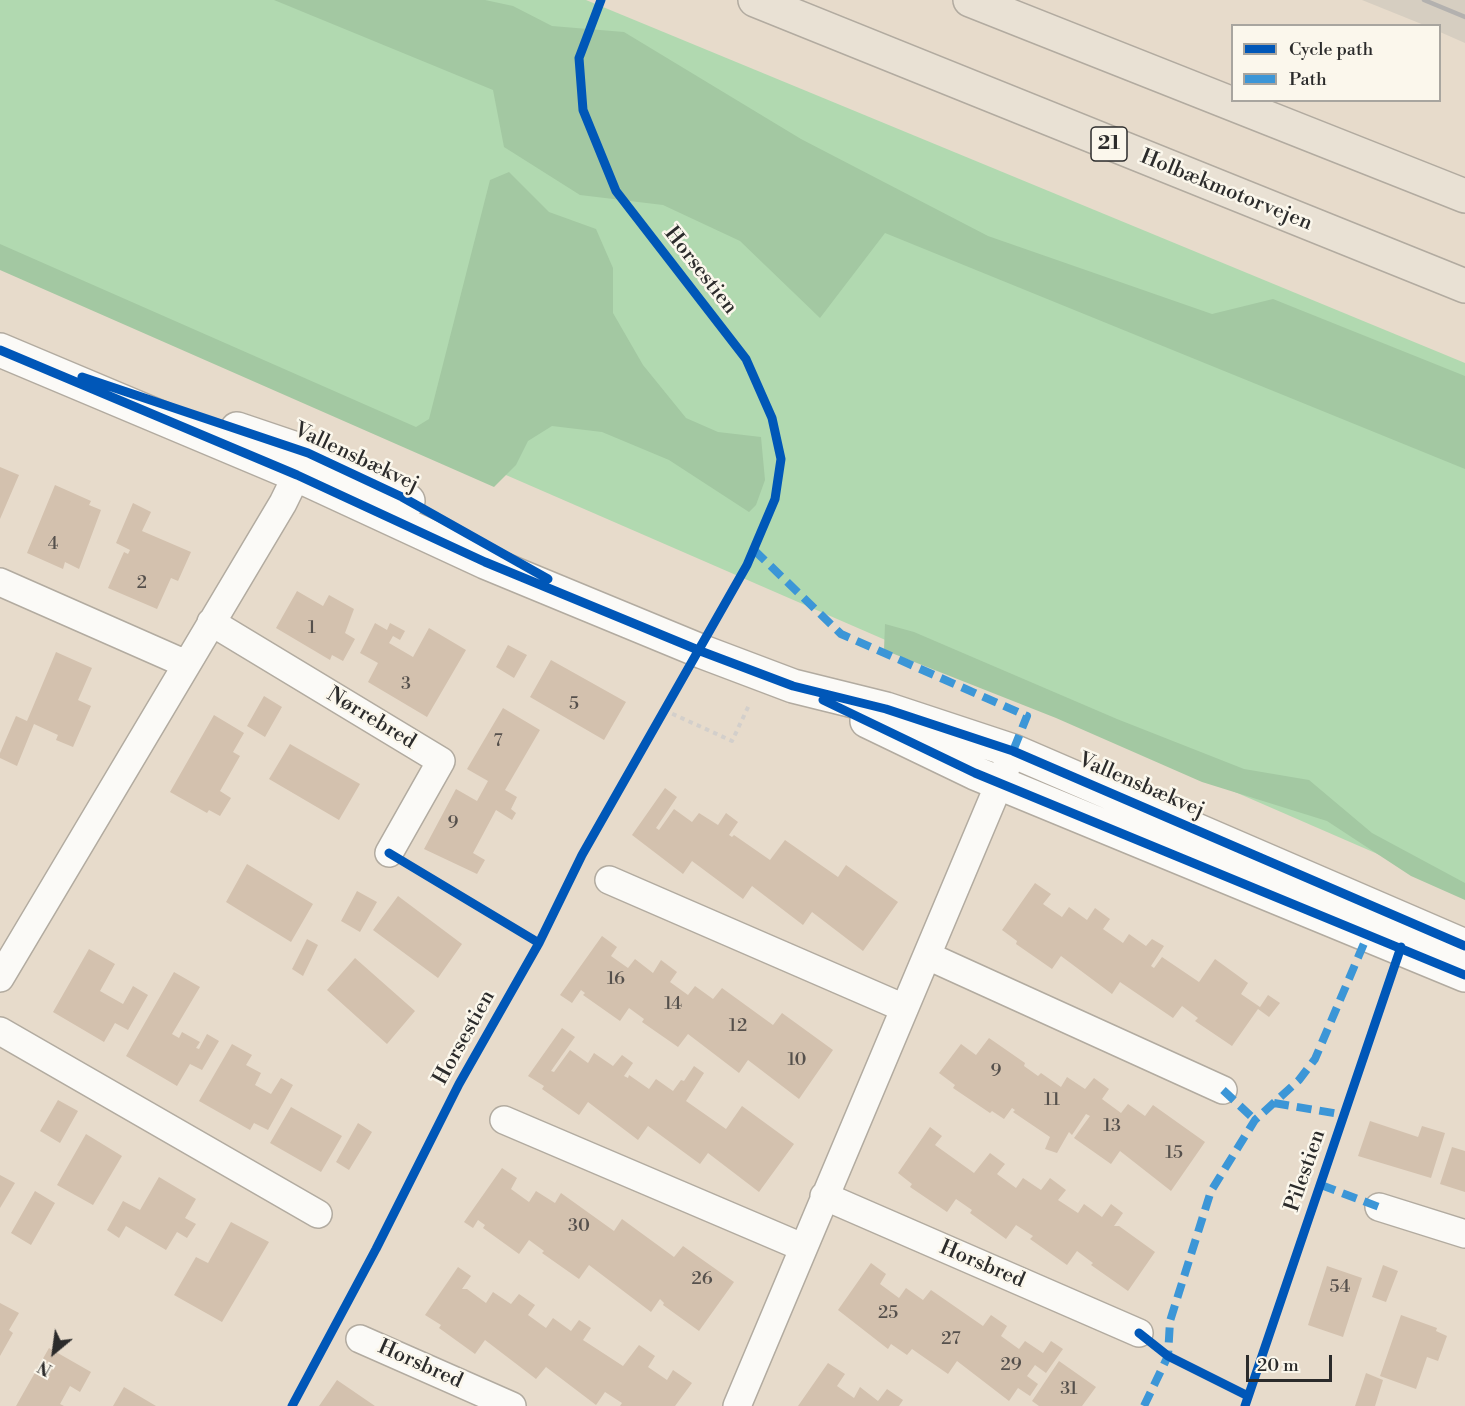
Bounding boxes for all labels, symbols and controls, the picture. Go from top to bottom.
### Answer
legend [1231,24,1441,102]
text: Cycle path [1289,38,1373,61]
text: Path [1289,68,1327,91]
road number: 21 [1091,127,1127,161]
street label: Holbækmotorvejen [1136,145,1316,237]
street label: Horsestien [658,222,742,320]
street label: Vallensbækvej [289,418,423,498]
house number: 4 [48,534,58,556]
house number: 2 [137,573,147,595]
house number: 1 [308,618,316,640]
house number: 3 [401,674,411,696]
street label: Nørrebred [322,683,420,755]
house number: 5 [569,694,579,716]
house number: 7 [493,731,503,753]
street label: Vallensbækvej [1074,748,1208,824]
house number: 9 [448,813,458,835]
house number: 16 [607,969,625,991]
street label: Horsestien [429,986,501,1090]
house number: 14 [664,994,682,1016]
house number: 12 [729,1016,747,1038]
house number: 10 [787,1050,807,1072]
house number: 9 [991,1061,1001,1083]
house number: 11 [1044,1090,1060,1112]
house number: 13 [1103,1116,1121,1138]
street label: Pilestien [1280,1127,1332,1215]
house number: 15 [1165,1143,1183,1165]
house number: 30 [568,1216,590,1238]
street label: Horsbred [936,1236,1028,1294]
house number: 26 [691,1269,713,1291]
house number: 54 [1330,1277,1350,1299]
house number: 25 [878,1303,898,1325]
north arrow [24,1322,84,1382]
house number: 27 [941,1329,961,1351]
street label: Horsbred [374,1335,466,1395]
scale bar [1249,1343,1334,1381]
text: 20 m [1257,1354,1299,1377]
house number: 29 [1000,1355,1022,1377]
text: N [35,1356,56,1380]
house number: 31 [1060,1379,1078,1401]

